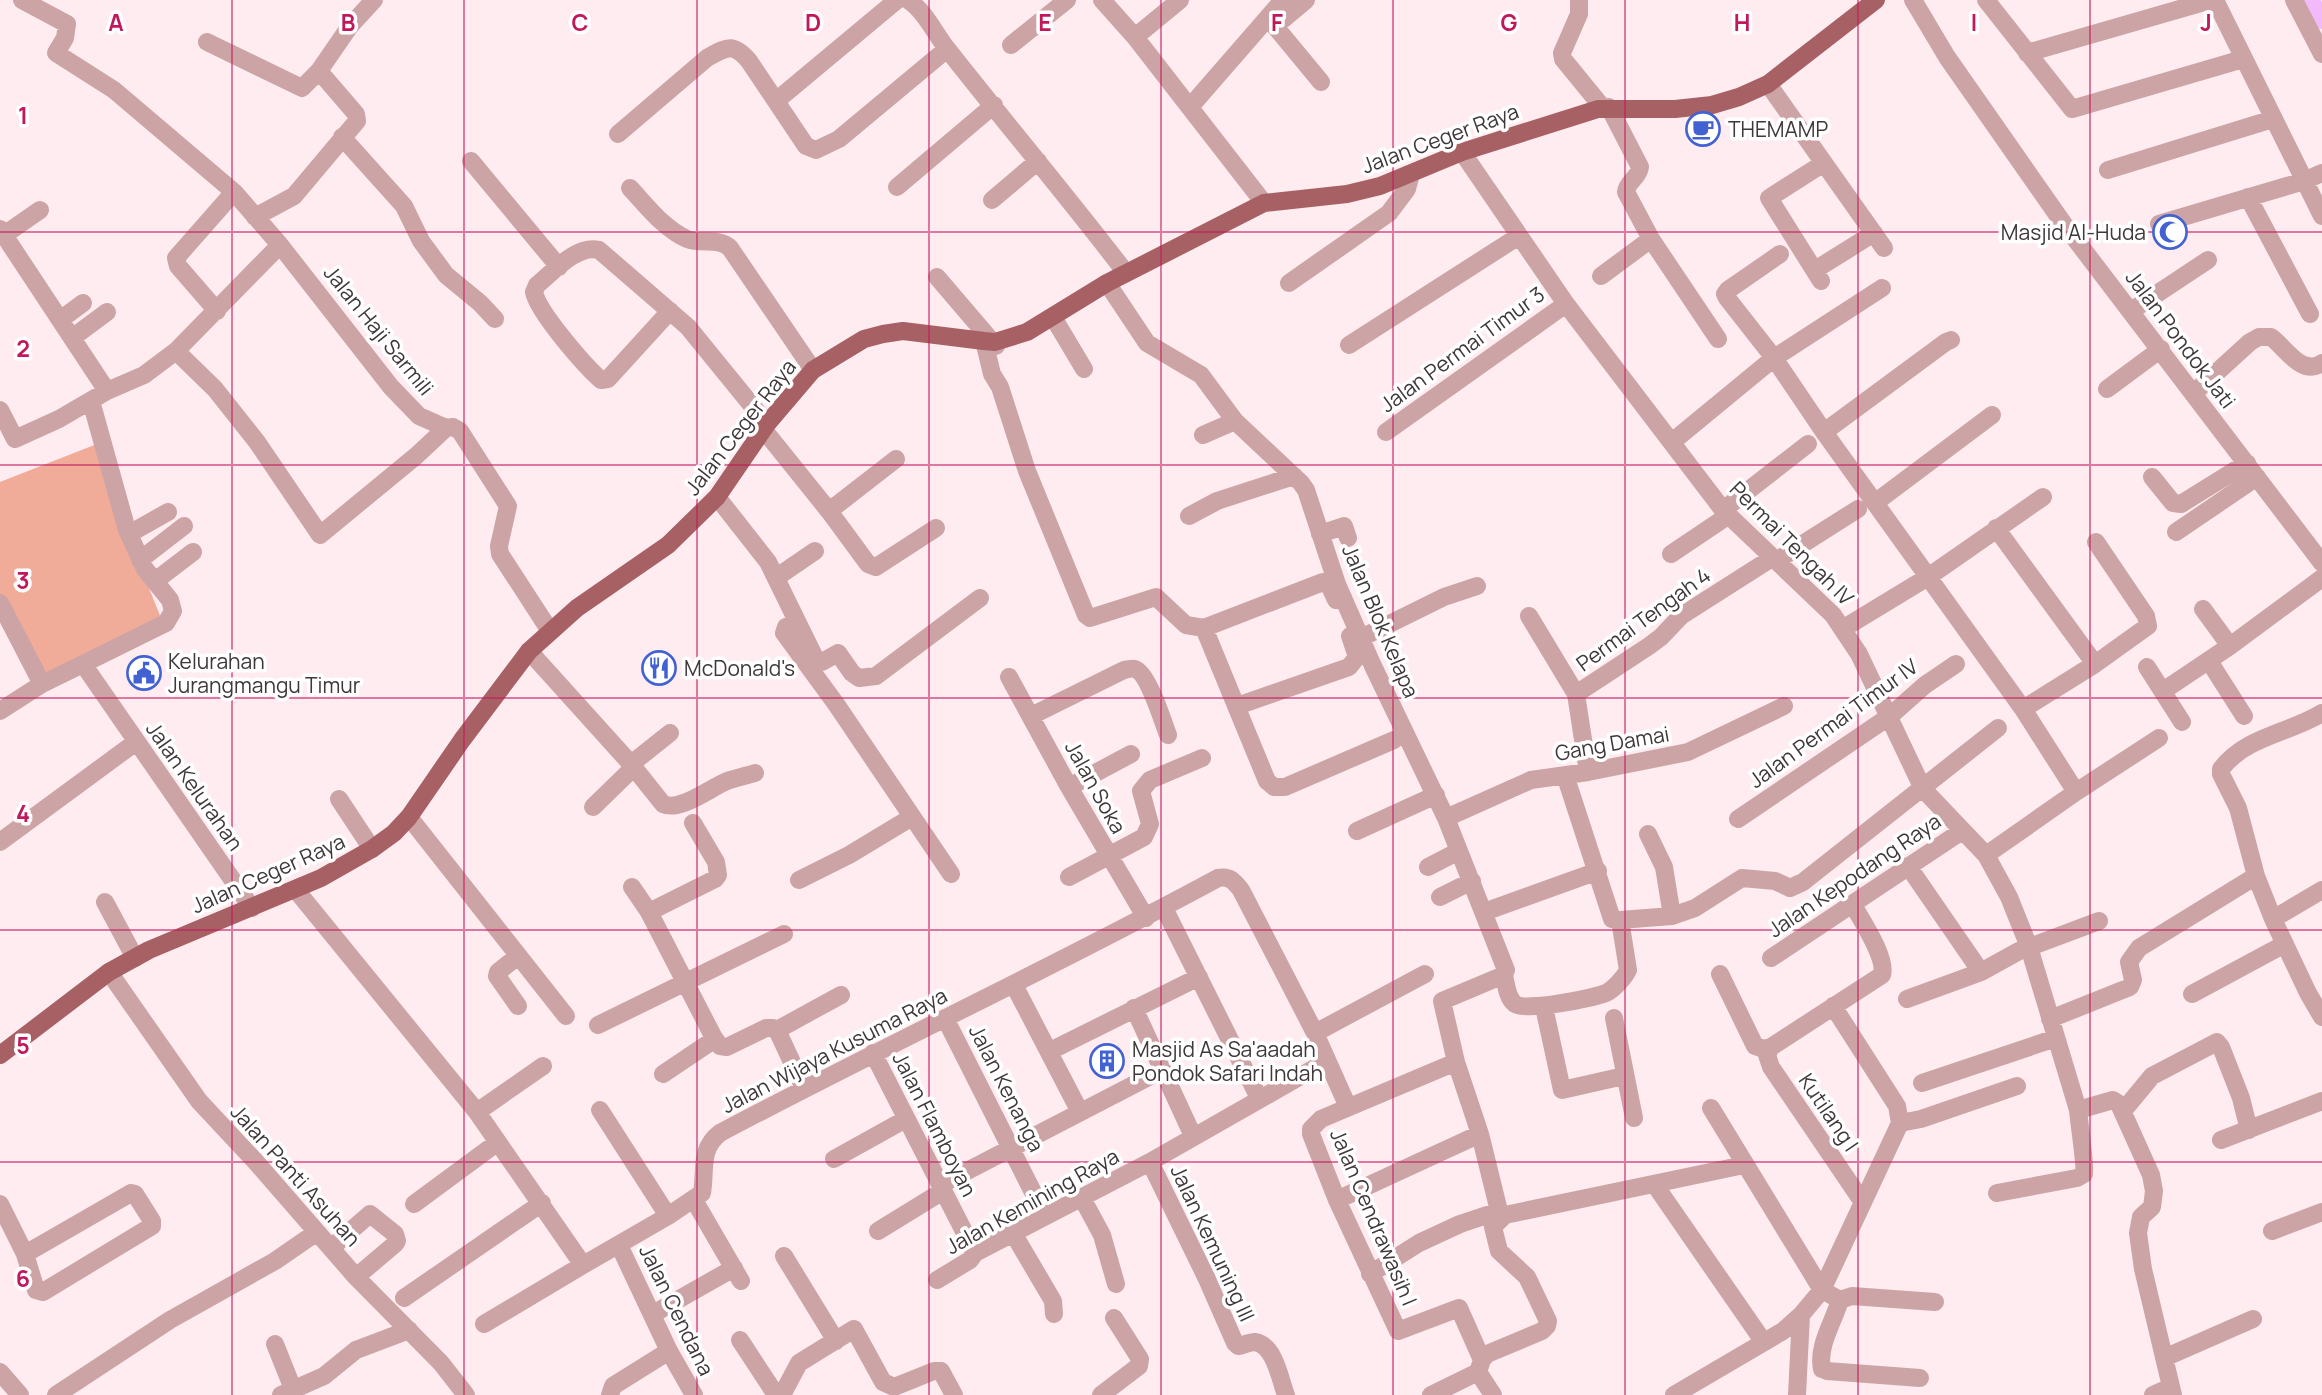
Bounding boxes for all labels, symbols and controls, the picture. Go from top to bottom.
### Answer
text: A [108,6,124,38]
text: B [341,6,355,38]
text: C [572,6,589,38]
text: D [805,6,821,38]
text: E [1038,6,1052,38]
text: F [1271,6,1283,38]
text: G [1501,6,1518,38]
text: H [1734,6,1750,38]
text: I [1971,6,1977,38]
text: J [2200,6,2212,38]
street label: Jalan Ceger Raya [1358,97,1522,179]
text: 1 [18,99,28,131]
cafe icon: THEMAMP [1684,110,1722,148]
place label: THEMAMP [1728,115,1828,143]
mosque icon: Masjid Al-Huda [2151,213,2189,251]
place label: Masjid Al-Huda [2001,218,2146,246]
street label: Jalan Haji Sarmili [318,259,440,401]
street label: Jalan Pondok Jati [2120,264,2242,414]
street label: Jalan Permai Timur 3 [1374,280,1550,418]
text: 2 [16,332,30,364]
street label: Jalan Ceger Raya [678,353,802,501]
street label: Permai Tengah IV [1724,475,1860,611]
street label: Jalan Blok Kelapa [1336,540,1426,702]
street label: Permai Tengah 4 [1570,561,1716,677]
text: 3 [16,564,30,596]
place label: Kelurahan Jurangmangu Timur [168,647,361,699]
restaurant icon: McDonald's [640,649,678,687]
street label: Jalan Permai Timur IV [1743,652,1923,794]
public building icon: Kelurahan Jurangmangu Timur [125,654,163,692]
place label: McDonald's [684,654,795,682]
street label: Jalan Kelurahan [140,716,250,856]
street label: Gang Damai [1553,719,1671,767]
street label: Jalan Soka [1059,736,1133,838]
text: 4 [16,797,30,829]
street label: Jalan Kepodang Raya [1762,807,1946,943]
street label: Jalan Ceger Raya [187,827,349,919]
street label: Jalan Wijaya Kusuma Raya [716,981,952,1119]
street label: Jalan Kenanga [963,1020,1051,1156]
text: 5 [16,1029,30,1061]
place label: Masjid As Sa'aadah Pondok Safari Indah [1132,1035,1323,1087]
building icon: Masjid As Sa'aadah Pondok Safari Indah [1088,1042,1126,1080]
street label: Jalan Flamboyan [886,1047,984,1201]
street label: Kutilang I [1793,1068,1865,1156]
street label: Jalan Panti Asuhan [225,1098,367,1252]
street label: Jalan Cendrawasih I [1324,1124,1424,1310]
street label: Jalan Kemining Raya [940,1142,1124,1260]
street label: Jalan Kemuning III [1164,1160,1262,1326]
street label: Jalan Cendana [633,1240,721,1380]
text: 6 [16,1262,30,1294]

